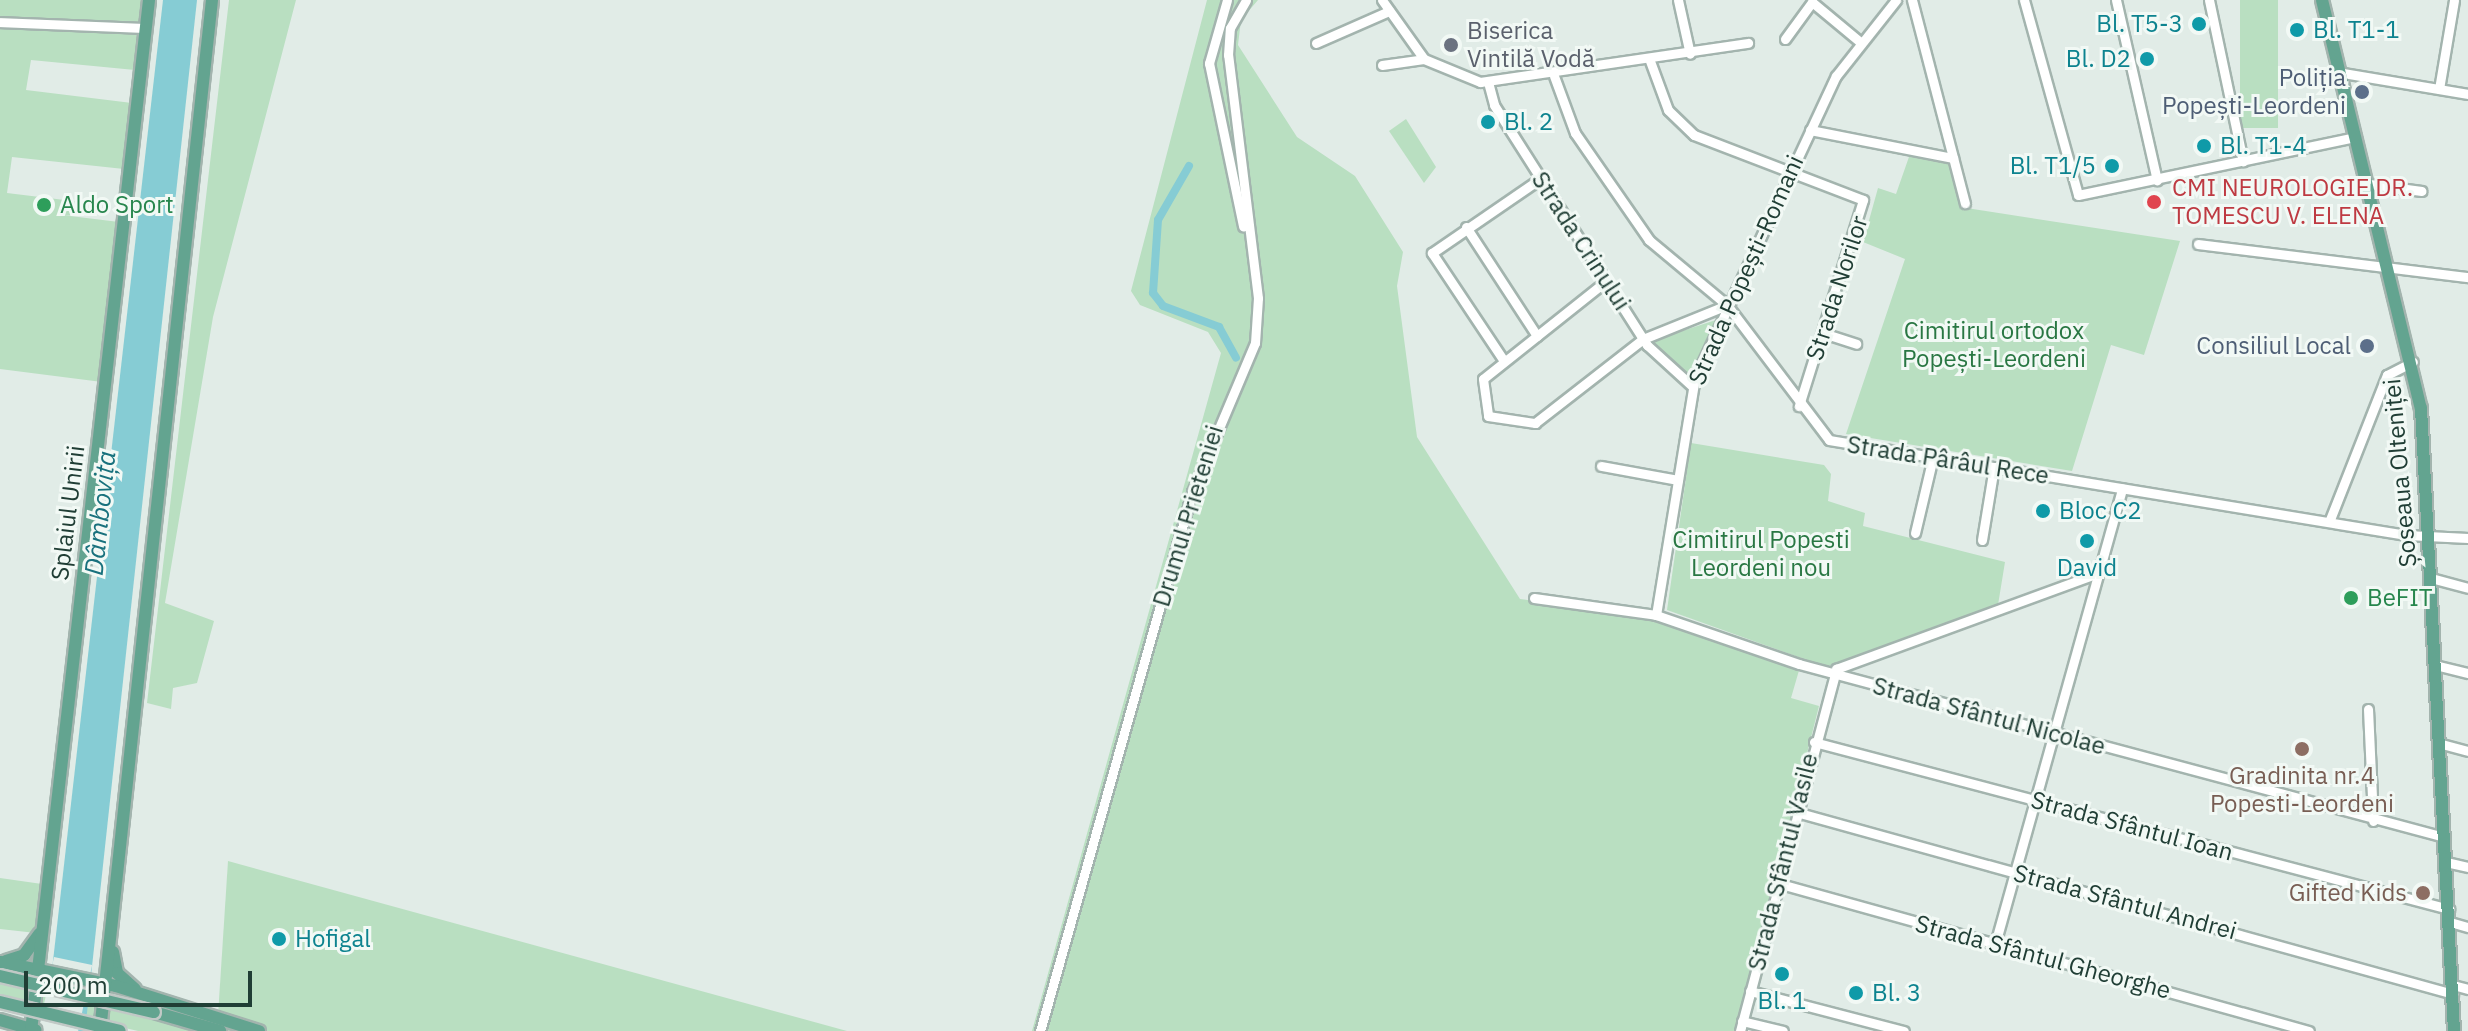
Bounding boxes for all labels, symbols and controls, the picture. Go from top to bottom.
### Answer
place label: Bl. T5-3 [2096,10,2183,38]
marker: Bl. T5-3 [2190,15,2208,33]
place label: Bl. T1-1 [2313,16,2400,44]
place label: Biserica Vintilă Vodă [1467,17,1595,73]
marker: Bl. T1-1 [2288,21,2306,39]
marker: Biserica Vintilă Vodă [1442,36,1460,54]
place label: Bl. D2 [2066,45,2131,73]
marker: Bl. D2 [2138,50,2156,68]
place label: Poliția Popești-Leordeni [2162,64,2346,120]
marker: Poliția Popești-Leordeni [2353,83,2371,101]
place label: Bl. 2 [1504,108,1553,136]
marker: Bl. 2 [1479,113,1497,131]
place label: Bl. T1-4 [2220,132,2307,160]
marker: Bl. T1-4 [2195,137,2213,155]
street label: Strada Popești-Romani [1682,151,1810,389]
place label: Bl. T1/5 [2010,152,2096,180]
marker: Bl. T1/5 [2103,157,2121,175]
street label: Strada Crinului [1526,166,1636,316]
place label: CMI NEUROLOGIE DR. TOMESCU V. ELENA [2172,174,2413,230]
place label: Aldo Sport [60,191,174,219]
marker: CMI NEUROLOGIE DR. TOMESCU V. ELENA [2143,191,2165,213]
marker: Aldo Sport [35,196,53,214]
street label: Strada Norilor [1800,212,1874,364]
park label: Cimitirul ortodox Popești-Leordeni [1902,317,2086,373]
place label: Consiliul Local [2196,332,2351,360]
marker: Consiliul Local [2358,337,2376,355]
street label: Șoseaua Olteniței [2377,377,2423,569]
street label: Drumul Prieteniei [1147,422,1229,610]
street label: Strada Pârâul Rece [1845,430,2051,490]
street label: Splaiul Unirii [45,444,91,582]
water label: Dâmbovița [78,449,122,577]
place label: Bloc C2 [2059,497,2142,525]
marker: Bloc C2 [2034,502,2052,520]
park label: Cimitirul Popesti Leordeni nou [1672,526,1850,582]
marker: David [2078,532,2096,550]
place label: David [2057,554,2117,582]
place label: BeFIT [2367,584,2432,612]
marker: BeFIT [2342,589,2360,607]
street label: Strada Sfântul Nicolae [1870,671,2108,761]
marker: Gradinita nr.4 Popesti-Leordeni [2293,740,2311,758]
street label: Strada Sfântul Vasile [1742,750,1824,974]
place label: Gradinita nr.4 Popesti-Leordeni [2210,762,2394,818]
street label: Strada Sfântul Ioan [2028,785,2236,867]
street label: Strada Sfântul Andrei [2010,858,2240,946]
place label: Gifted Kids [2289,879,2407,907]
marker: Gifted Kids [2414,884,2432,902]
street label: Strada Sfântul Gheorghe [1912,909,2174,1005]
place label: Hofigal [295,925,371,953]
marker: Hofigal [270,930,288,948]
scale bar [28,955,256,1005]
marker: Bl. 1 [1773,965,1791,983]
text: 200 m [38,969,108,1001]
place label: Bl. 3 [1872,979,1921,1007]
marker: Bl. 3 [1847,984,1865,1002]
place label: Bl. 1 [1757,987,1807,1015]

